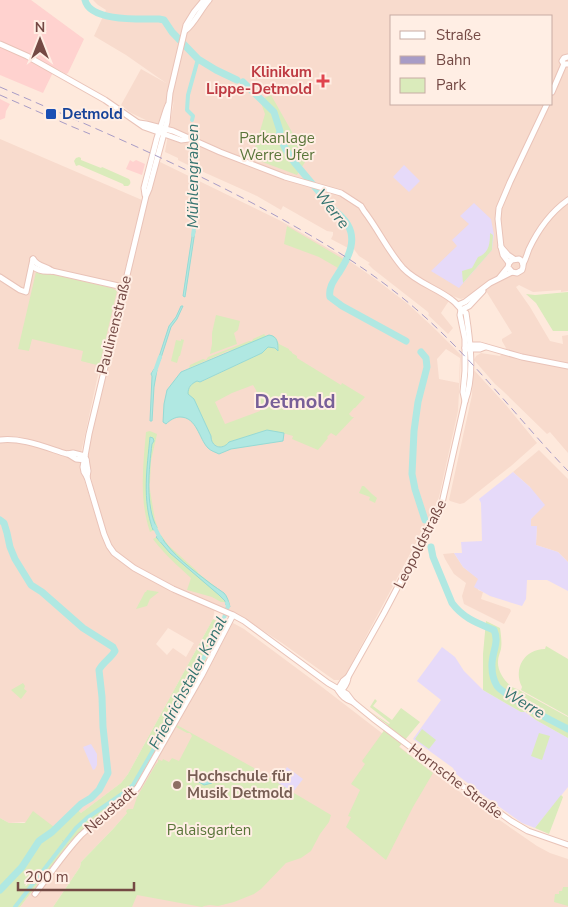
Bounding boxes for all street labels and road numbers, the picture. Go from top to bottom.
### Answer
street label: Paulinenstraße [92,273,136,377]
street label: Leopoldstraße [389,496,451,592]
street label: Hornsche Straße [405,739,507,823]
street label: Neustadt [80,782,140,838]

